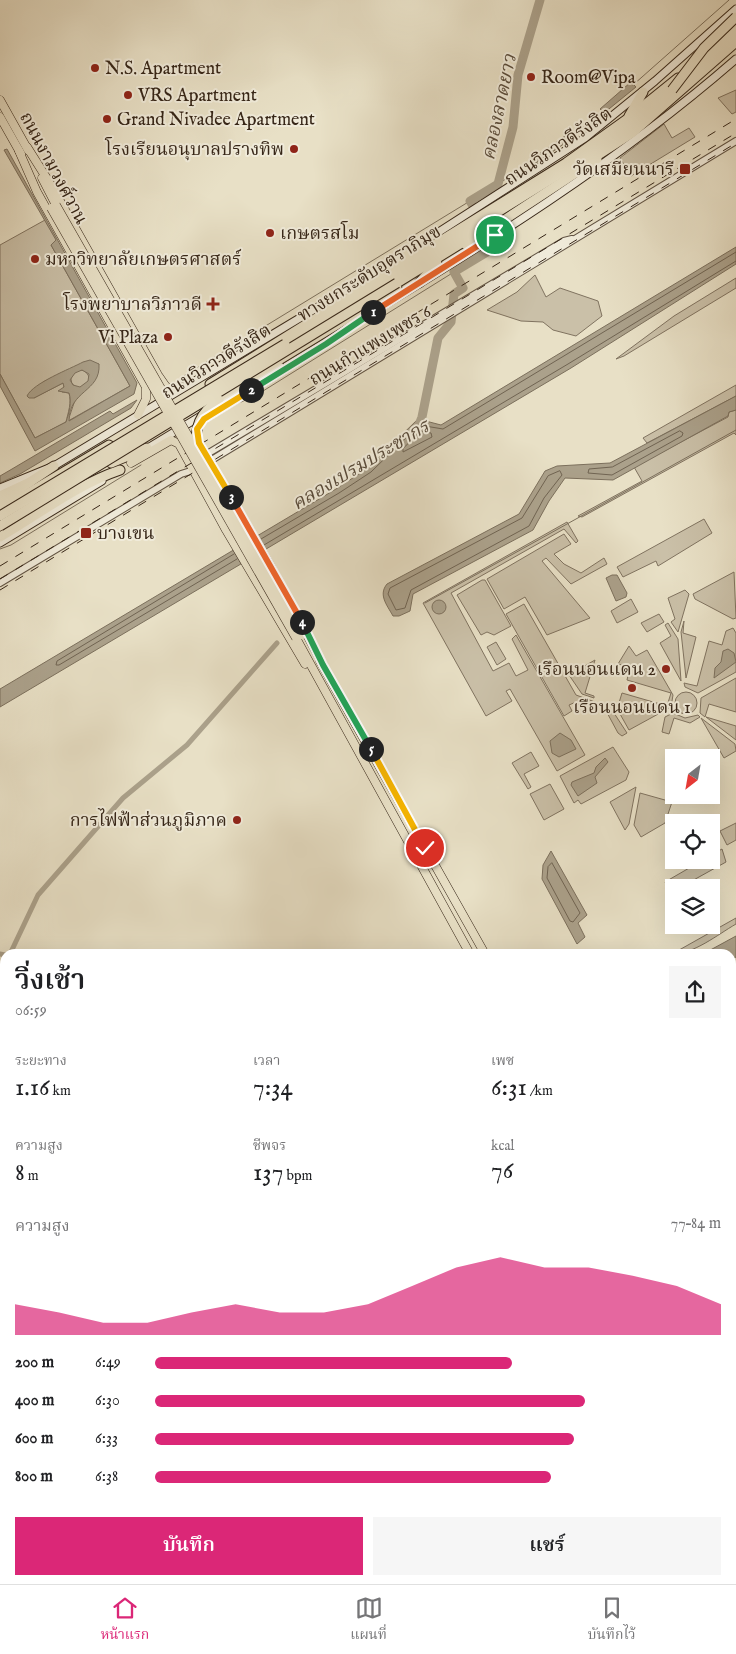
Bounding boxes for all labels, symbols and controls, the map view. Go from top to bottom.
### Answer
water label: คลองลาดยาว [477,51,523,162]
place label: N.S. Apartment [105,58,221,81]
marker: N.S. Apartment [89,62,101,74]
place label: Room@Vipa [541,67,636,90]
marker: Room@Vipa [525,71,537,83]
place label: VRS Apartment [137,85,257,108]
marker: VRS Apartment [122,89,134,101]
street label: ถนนวิภาวดีรังสิต [501,103,617,192]
street label: ถนนงามวงศ์วาน [13,108,93,229]
place label: Grand Nivadee Apartment [117,109,315,132]
marker: Grand Nivadee Apartment [101,113,113,125]
place label: โรงเรียนอนุบาลปรางทิพ [104,136,284,162]
marker: โรงเรียนอนุบาลปรางทิพ [288,143,300,155]
place label: วัดเสมียนนารี [573,159,674,182]
marker: วัดเสมียนนารี [678,162,692,176]
pin [474,214,516,256]
place label: เกษตรสโม [280,220,360,246]
street label: ทางยกระดับอุตราภิมุข [294,221,446,328]
icon: arrive [481,221,509,249]
marker: เกษตรสโม [264,227,276,239]
place label: มหาวิทยาลัยเกษตรศาสตร์ [45,248,242,272]
marker: มหาวิทยาลัยเกษตรศาสตร์ [29,253,41,265]
place label: โรงพยาบาลวิภาวดี [62,291,202,317]
marker: โรงพยาบาลวิภาวดี [206,297,220,311]
pin: 1 [360,300,386,324]
street label: ถนนกำแพงเพชร 6 [306,301,436,392]
text: 1 [371,303,376,321]
street label: ถนนวิภาวดีรังสิต [158,319,276,405]
place label: Vi Plaza [97,327,158,350]
marker: Vi Plaza [162,331,174,343]
pin: 2 [238,378,264,402]
text: 2 [248,381,255,399]
water label: คลองเปรมประชากร [288,414,436,516]
pin: 3 [218,484,244,510]
text: 3 [229,488,234,506]
place label: บางเขน [97,523,154,546]
marker: บางเขน [79,526,93,540]
pin: 4 [290,610,314,634]
text: 4 [299,613,306,631]
place label: เรือนนอนแดน 2 [537,659,656,682]
marker: เรือนนอนแดน 2 [660,663,672,675]
marker: เรือนนอนแดน 1 [626,682,638,694]
place label: เรือนนอนแดน 1 [573,697,691,720]
pin: 5 [358,736,384,762]
text: 5 [369,740,374,758]
north arrow [665,749,720,804]
map controls [665,749,720,934]
place label: การไฟฟ้าส่วนภูมิภาค [70,808,227,833]
marker: การไฟฟ้าส่วนภูมิภาค [231,814,243,826]
button: locate [665,814,720,869]
pin [404,827,446,869]
icon: check [411,834,439,862]
button: layers [665,879,720,934]
text: วิ่งเช้า [15,964,85,999]
button: share [669,966,721,1018]
text: 06:59 [15,1001,47,1021]
text: ระยะทาง [15,1052,67,1070]
text: เวลา [253,1052,280,1070]
text: เพซ [491,1052,514,1070]
text: 1.16 [15,1072,50,1104]
text: 7:34 [253,1072,293,1104]
text: 6:31 [491,1072,527,1104]
text: km [50,1082,71,1100]
text: /km [527,1082,553,1100]
text: ความสูง [15,1137,63,1155]
text: ชีพจร [253,1137,286,1155]
text: kcal [491,1137,514,1155]
text: 76 [491,1155,513,1187]
text: 8 [15,1157,25,1189]
text: 137 [253,1157,283,1189]
text: m [25,1167,39,1185]
text: bpm [283,1167,312,1185]
text: 77–84 m [671,1214,721,1234]
text: ความสูง [15,1217,70,1237]
text: 200 m [15,1353,54,1373]
text: 6:49 [95,1353,121,1373]
text: 400 m [15,1391,54,1411]
text: 6:30 [95,1391,120,1411]
text: 600 m [15,1429,53,1449]
text: 6:33 [95,1429,118,1449]
text: 800 m [15,1467,53,1487]
text: 6:38 [95,1467,118,1487]
button: บันทึก [15,1517,363,1575]
button: แชร์ [373,1517,721,1575]
tab: หน้าแรก [100,1594,149,1646]
tab: แผนที่ [350,1594,387,1646]
tab: บันทึกไว้ [588,1594,636,1646]

